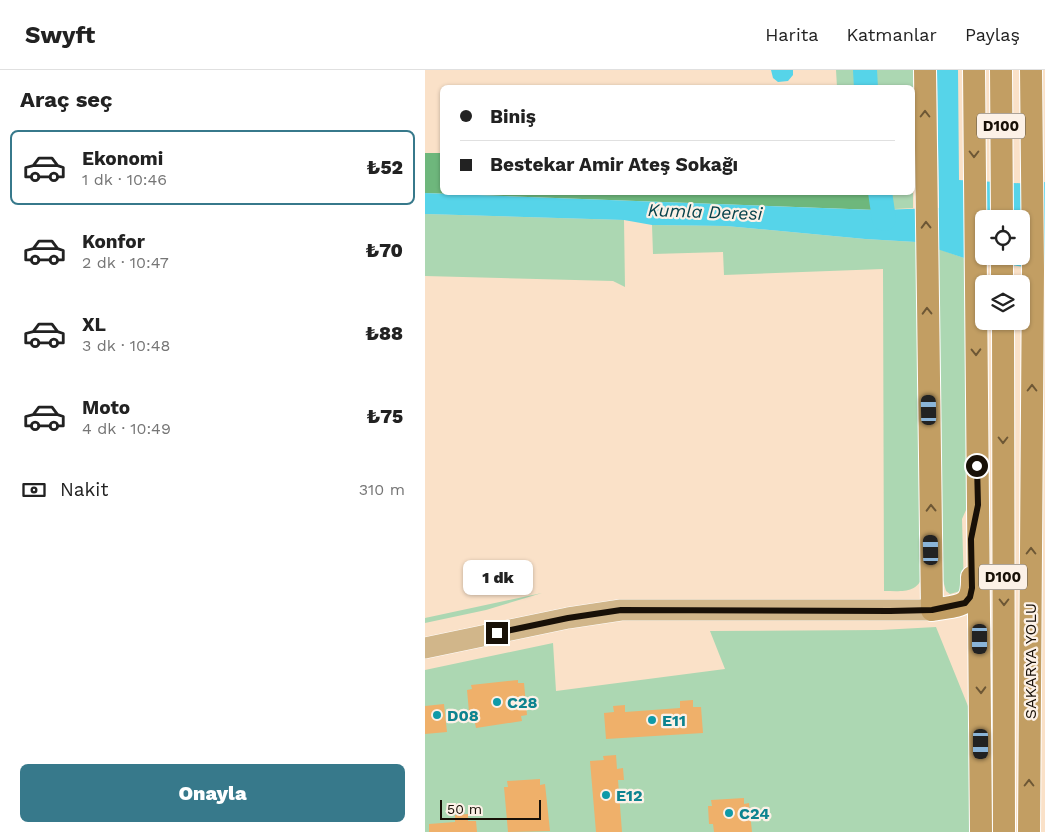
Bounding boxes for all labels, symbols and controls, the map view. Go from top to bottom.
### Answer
text: Swyft [25,21,95,49]
text: Harita [765,24,818,45]
text: Katmanlar [846,24,937,45]
text: Paylaş [965,24,1020,45]
text: Araç seç [20,87,113,112]
text: Biniş [490,105,536,128]
one-way arrow [920,110,930,118]
road number: D100 [977,114,1025,138]
icon: car [22,145,67,190]
text: Ekonomi [82,147,163,170]
one-way arrow [969,150,979,158]
text: Bestekar Amir Ateş Sokağı [490,153,738,176]
text: ₺52 [367,156,403,179]
text: 1 dk · 10:46 [82,170,167,189]
water label: Kumla Deresi [647,199,764,224]
map controls [975,210,1030,330]
button: locate [975,210,1030,265]
one-way arrow [921,221,931,229]
icon: car [22,228,67,273]
text: Konfor [82,230,145,253]
text: ₺70 [365,239,403,262]
text: 2 dk · 10:47 [82,253,169,272]
button: layers [975,275,1030,330]
one-way arrow [922,307,932,314]
icon: car [22,311,67,356]
text: XL [82,313,106,336]
text: ₺88 [365,322,403,345]
text: 3 dk · 10:48 [82,336,170,355]
one-way arrow [971,349,981,357]
one-way arrow [1027,384,1037,392]
icon: car [22,394,67,439]
car [921,395,936,425]
text: Moto [82,396,130,419]
text: ₺75 [366,405,403,428]
text: 4 dk · 10:49 [82,419,171,438]
one-way arrow [998,436,1008,444]
route start [966,455,988,477]
icon: cash [20,476,48,504]
text: Nakit [60,478,108,501]
text: 310 m [359,480,405,499]
one-way arrow [925,504,936,512]
car [923,535,938,565]
one-way arrow [1026,547,1036,554]
callout: 1 dk [462,560,532,596]
road number: D100 [979,564,1027,590]
text: 1 dk [482,568,514,587]
one-way arrow [999,599,1009,607]
street label: SAKARYA YOLU [1021,603,1040,719]
route end [486,622,508,644]
car [972,624,987,654]
one-way arrow [976,686,986,694]
place label: C28 [507,693,537,712]
marker: C28 [491,696,503,708]
place label: D08 [447,706,479,725]
marker: D08 [431,709,443,721]
place label: E11 [662,711,686,730]
marker: E11 [646,714,658,726]
car [973,729,988,759]
button: Onayla [20,764,405,822]
one-way arrow [1024,779,1034,787]
place label: E12 [616,786,643,805]
marker: E12 [600,789,612,801]
scale bar [440,797,541,820]
text: 50 m [447,801,482,817]
place label: C24 [739,804,770,823]
marker: C24 [723,807,735,819]

